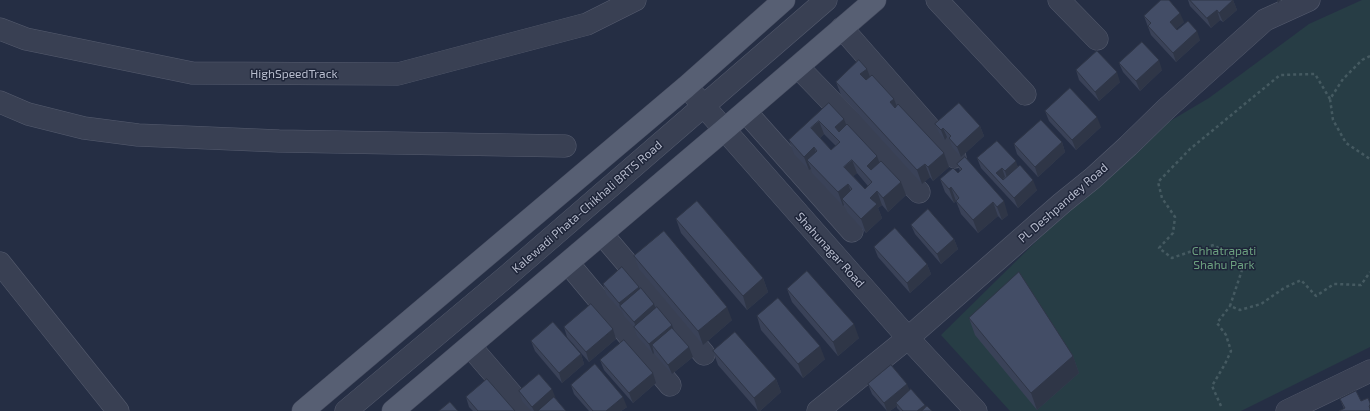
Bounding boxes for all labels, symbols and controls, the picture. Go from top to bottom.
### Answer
street label: HighSpeedTrack [250,67,338,81]
street label: Kalewadi Phata-Chikhali BRTS Road [509,138,665,276]
street label: PL Deshpandey Road [1015,160,1111,246]
street label: Shahunagar Road [793,210,867,290]
park label: Chhatrapati Shahu Park [1192,244,1256,272]

